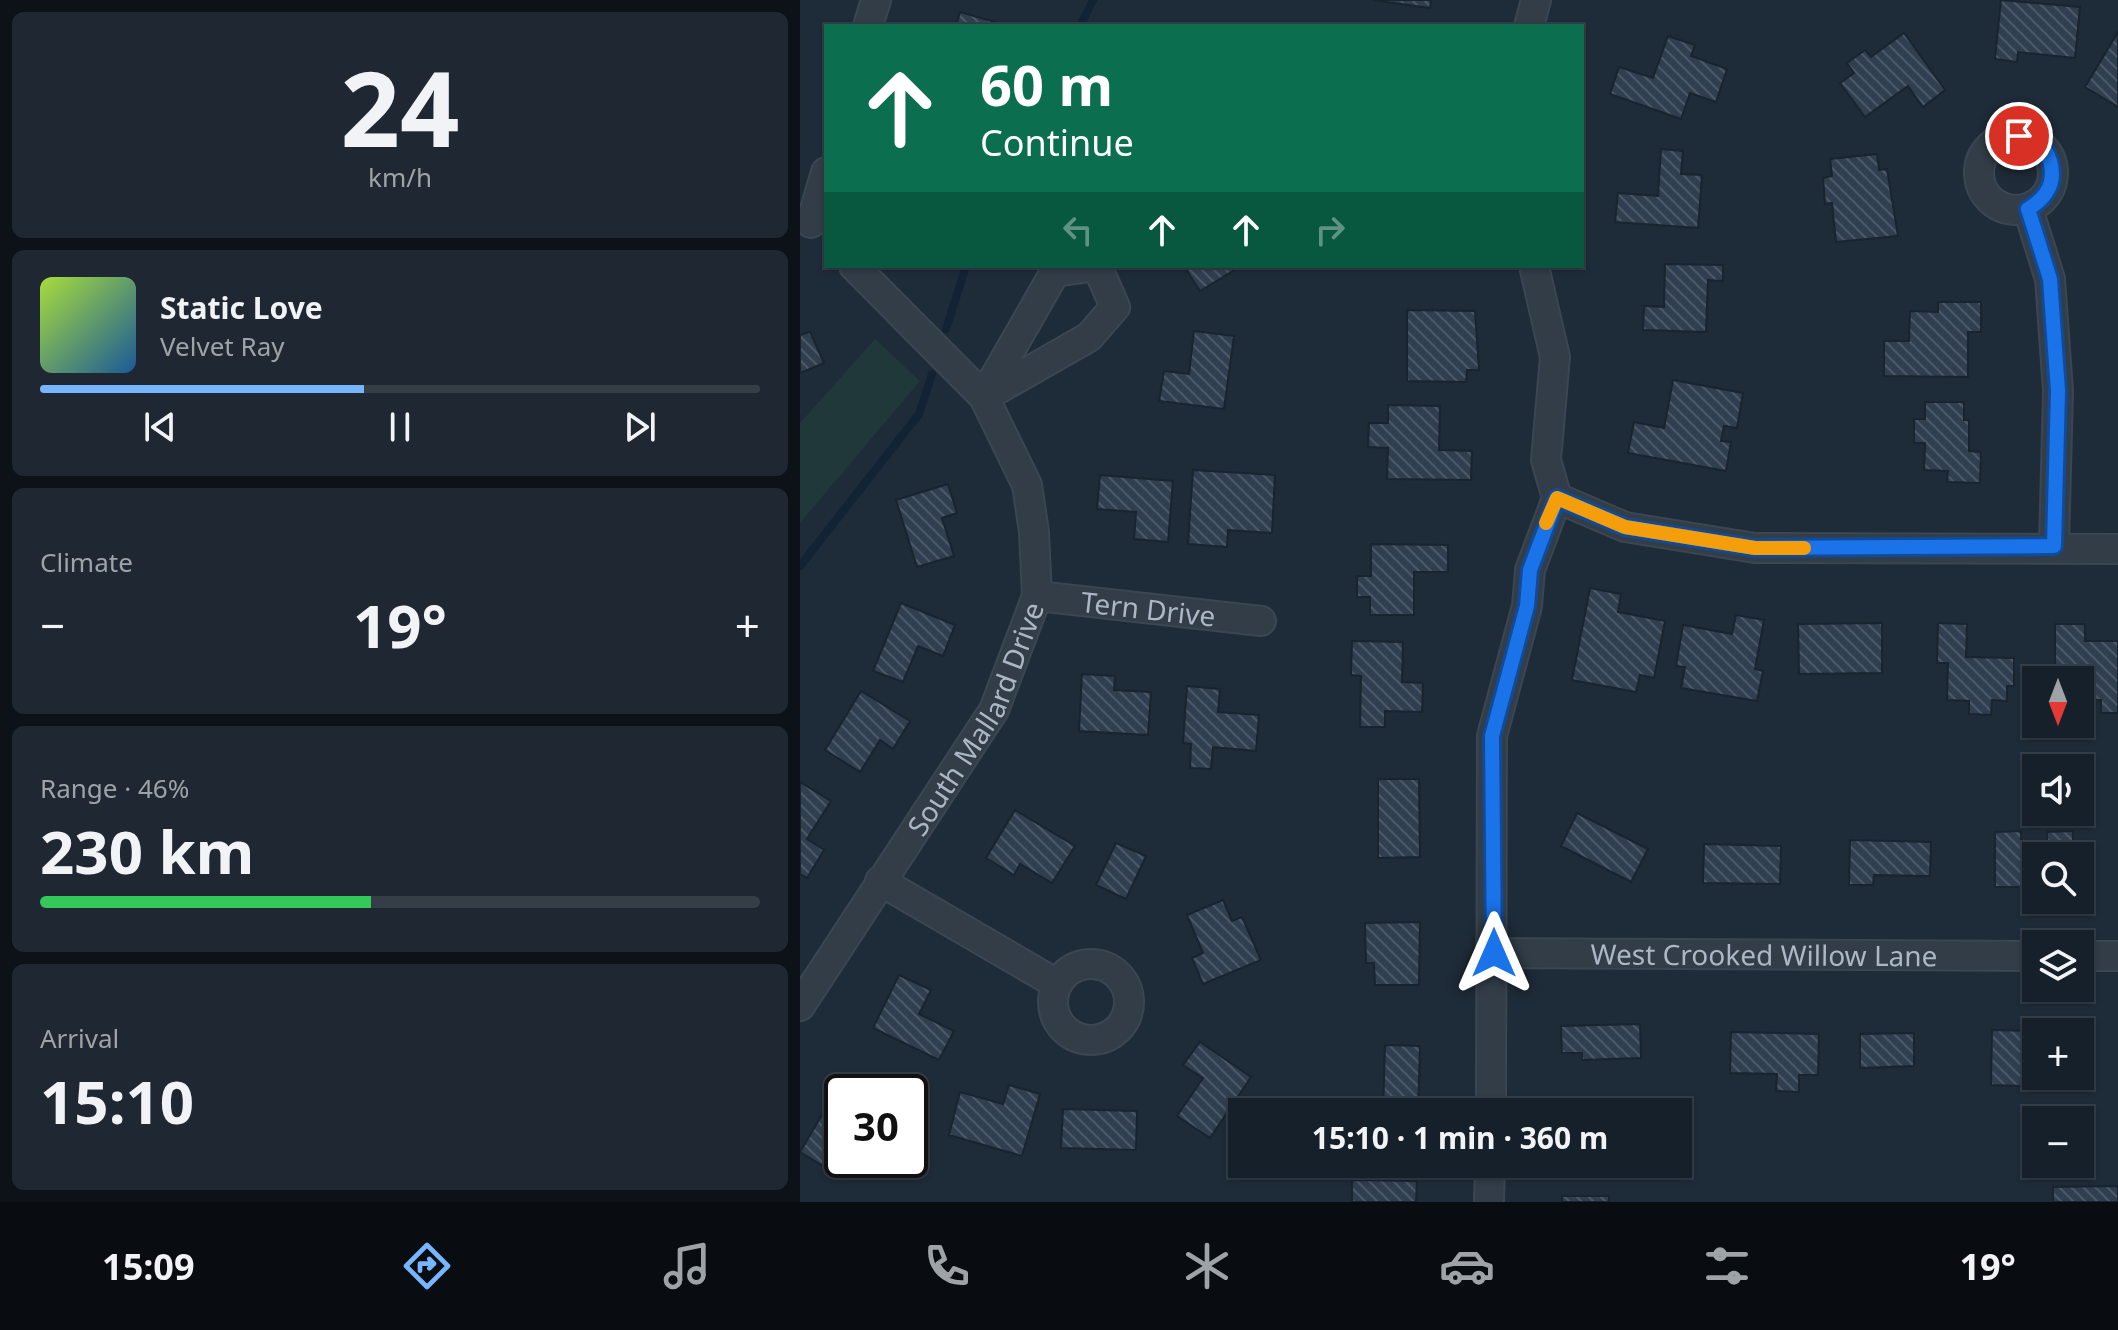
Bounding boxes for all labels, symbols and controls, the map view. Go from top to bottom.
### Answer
text: 24 [341,36,459,177]
text: 60 m [980,46,1113,122]
icon: ahead [848,56,952,160]
pin [1985,102,2053,170]
icon: arrive [1997,114,2041,158]
text: Continue [980,118,1134,167]
text: km/h [368,159,432,195]
icon: left [1056,208,1100,252]
icon: ahead [1140,208,1184,252]
icon: ahead [1224,208,1268,252]
icon: right [1308,208,1352,252]
text: Static Love [160,287,323,328]
text: Velvet Ray [160,328,285,364]
icon: previous [138,405,182,449]
icon: pause [378,405,422,449]
icon: next [618,405,662,449]
text: Climate [40,544,133,580]
street label: Tern Drive [1079,582,1217,635]
text: 19° [353,584,447,666]
text: − [40,595,65,655]
text: + [735,595,760,655]
street label: South Mallard Drive [898,596,1052,843]
north arrow [2022,666,2094,738]
map controls [2022,666,2094,1178]
button: sound [2022,754,2094,826]
text: Range · 46% [40,770,189,806]
text: 230 km [40,810,254,892]
button: search [2022,842,2094,914]
position arrow [1452,911,1536,995]
button: layers [2022,930,2094,1002]
street label: West Crooked Willow Lane [1590,935,1938,974]
button: + [2022,1018,2094,1090]
text: Arrival [40,1020,119,1056]
text: 15:10 [40,1060,194,1142]
speed limit sign: 30 [824,1074,928,1178]
button: − [2022,1106,2094,1178]
text: 15:10 · 1 min · 360 m [1312,1117,1608,1158]
icon: directions [399,1238,455,1294]
icon: music [659,1238,715,1294]
icon: phone [919,1238,975,1294]
icon: climate [1179,1238,1235,1294]
icon: car [1439,1238,1495,1294]
icon: filters [1699,1238,1755,1294]
text: 15:09 [102,1242,195,1291]
text: 19° [1959,1242,2016,1291]

